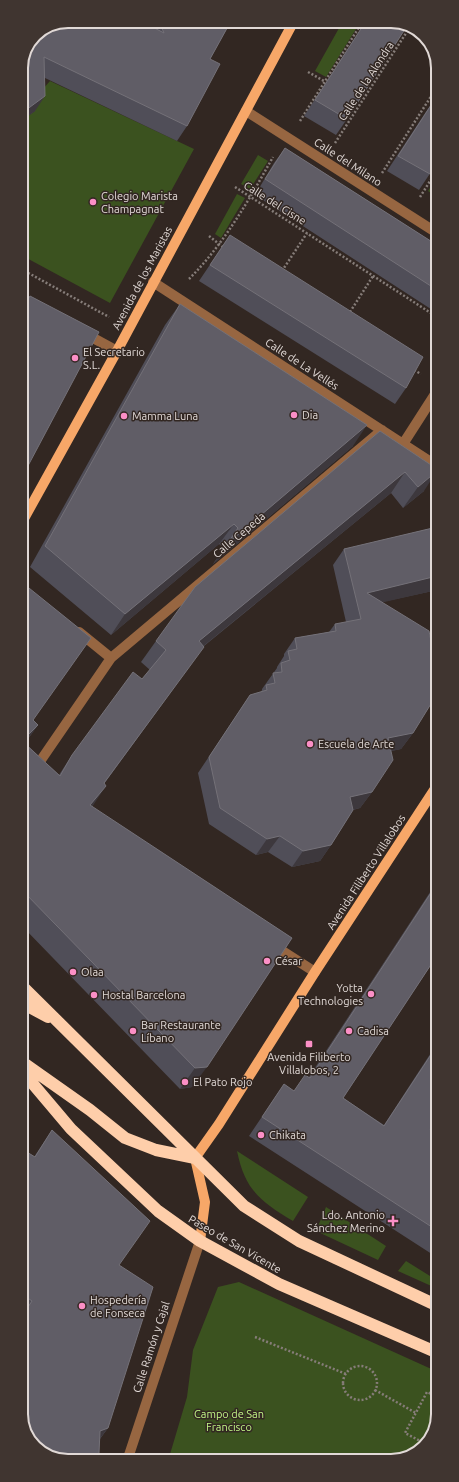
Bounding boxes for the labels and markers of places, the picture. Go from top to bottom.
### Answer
place label: Colegio Marista Champagnat [101,190,178,215]
marker: Colegio Marista Champagnat [88,197,98,207]
place label: El Secretario S.L. [83,346,145,371]
marker: El Secretario S.L. [70,353,80,363]
place label: Dia [302,409,318,421]
place label: Mamma Luna [132,410,198,422]
marker: Dia [289,410,299,420]
marker: Mamma Luna [119,411,129,421]
place label: Escuela de Arte [318,738,394,750]
marker: Escuela de Arte [305,739,315,749]
place label: César [275,955,303,967]
marker: César [262,956,272,966]
place label: Olaa [81,966,104,978]
marker: Olaa [68,967,78,977]
place label: Yotta Technologies [298,982,363,1007]
place label: Hostal Barcelona [102,989,185,1001]
marker: Yotta Technologies [366,989,376,999]
marker: Hostal Barcelona [89,990,99,1000]
place label: Bar Restaurante Líbano [141,1019,221,1044]
place label: Cadisa [357,1025,389,1037]
marker: Bar Restaurante Líbano [128,1026,138,1036]
marker: Cadisa [344,1026,354,1036]
marker: Avenida Filiberto Villalobos, 2 [304,1039,314,1049]
place label: Avenida Filiberto Villalobos, 2 [267,1051,351,1076]
place label: El Pato Rojo [193,1076,252,1088]
marker: El Pato Rojo [180,1077,190,1087]
place label: Chikata [269,1129,306,1141]
marker: Chikata [256,1130,266,1140]
place label: Ldo. Antonio Sánchez Merino [307,1209,385,1234]
marker: Ldo. Antonio Sánchez Merino [388,1216,398,1226]
place label: Hospedería de Fonseca [90,1294,146,1319]
marker: Hospedería de Fonseca [77,1301,87,1311]

